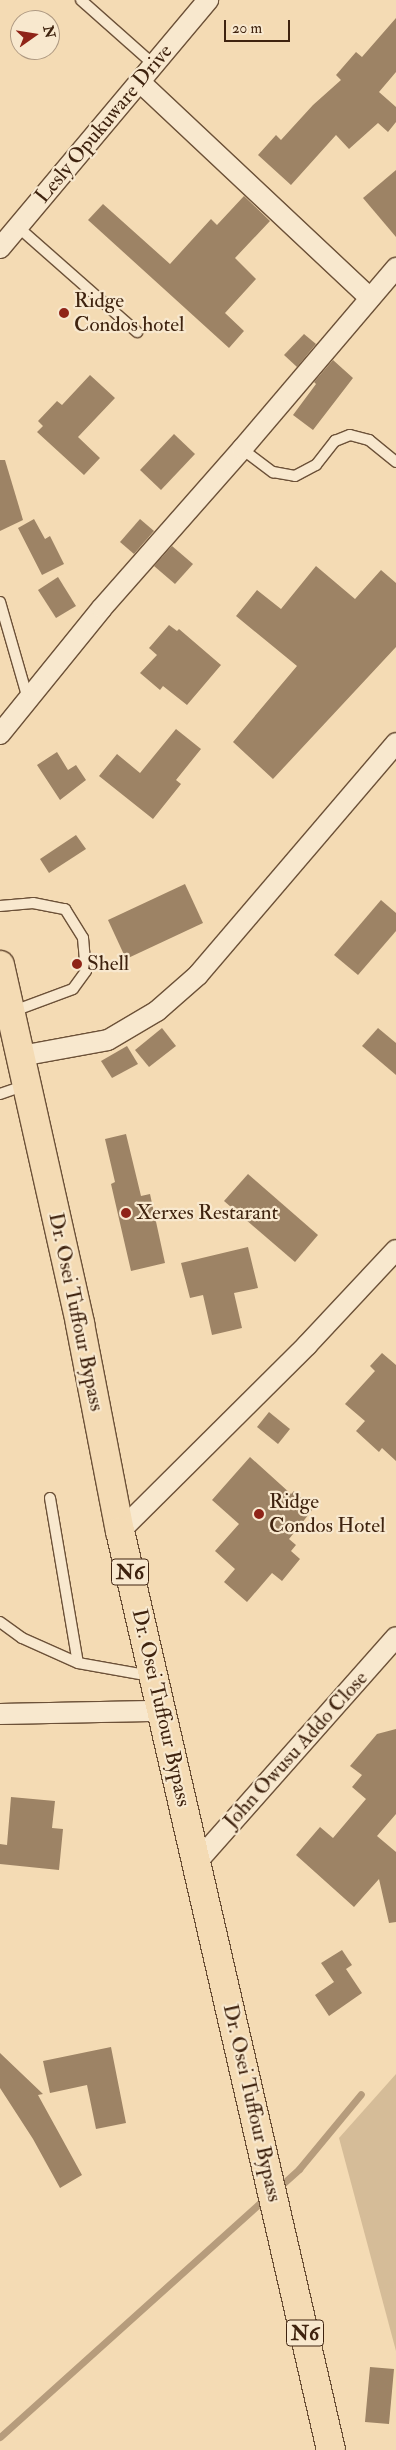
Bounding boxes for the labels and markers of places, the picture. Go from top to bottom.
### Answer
place label: Ridge Condos hotel [74,288,184,338]
marker: Ridge Condos hotel [58,307,70,319]
place label: Shell [87,951,129,977]
marker: Shell [71,958,83,970]
place label: Xerxes Restarant [136,1200,278,1226]
marker: Xerxes Restarant [120,1207,132,1219]
place label: Ridge Condos Hotel [269,1489,385,1539]
marker: Ridge Condos Hotel [253,1508,265,1520]

